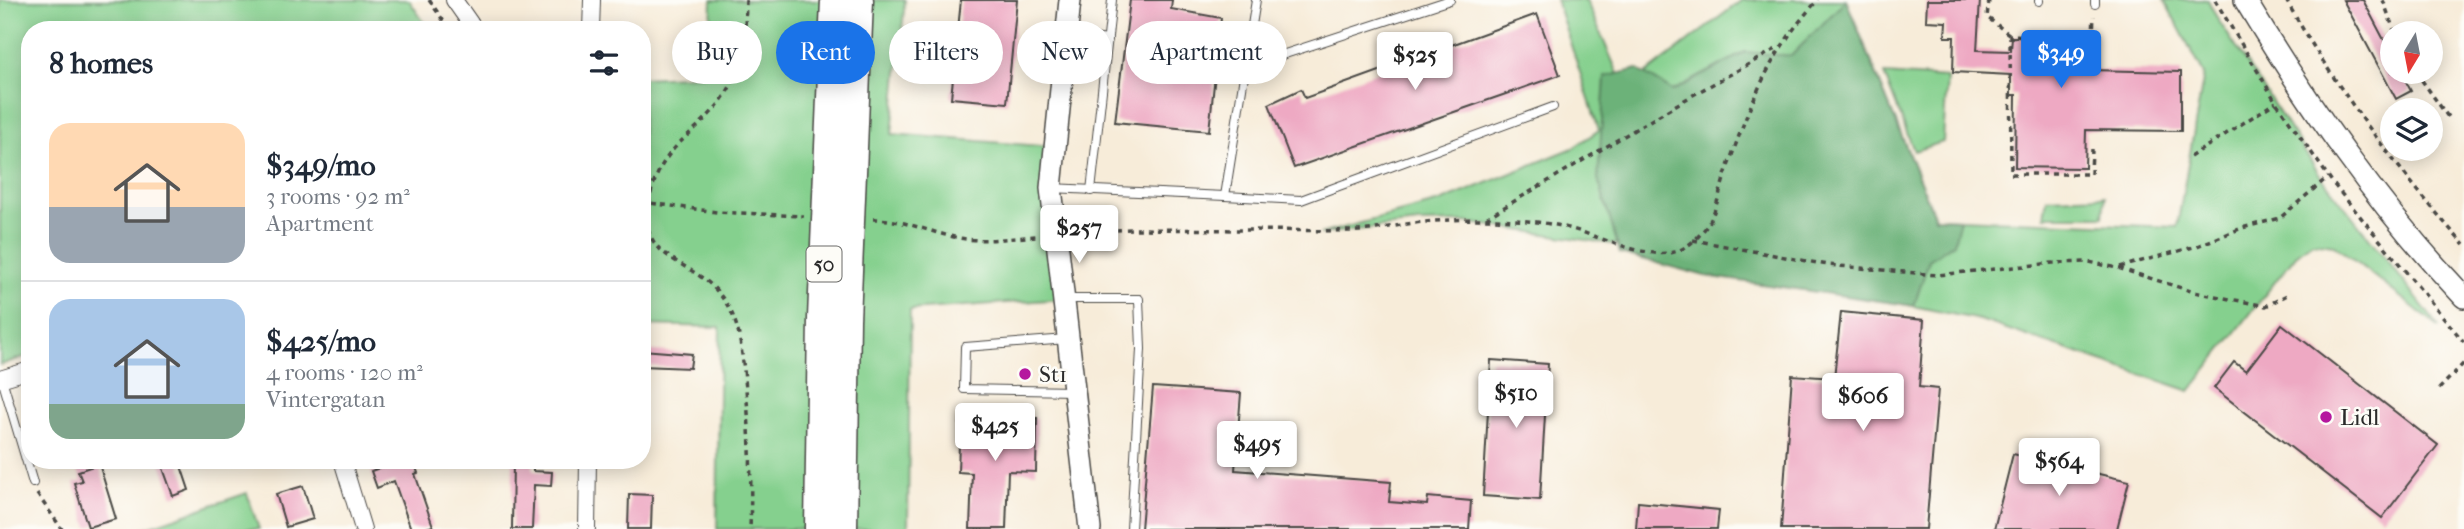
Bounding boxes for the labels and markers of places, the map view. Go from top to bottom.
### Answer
pin: $349 [2020,31,2102,90]
pin: $525 [1374,32,1456,92]
pin: $257 [1038,205,1120,265]
place label: St1 [1039,361,1067,388]
marker: St1 [1017,366,1033,382]
pin: $510 [1475,370,1557,430]
pin: $606 [1822,374,1904,433]
pin: $425 [954,404,1036,463]
place label: Lidl [2340,404,2380,431]
marker: Lidl [2318,409,2334,425]
pin: $495 [1216,421,1298,481]
pin: $564 [2018,438,2100,498]

